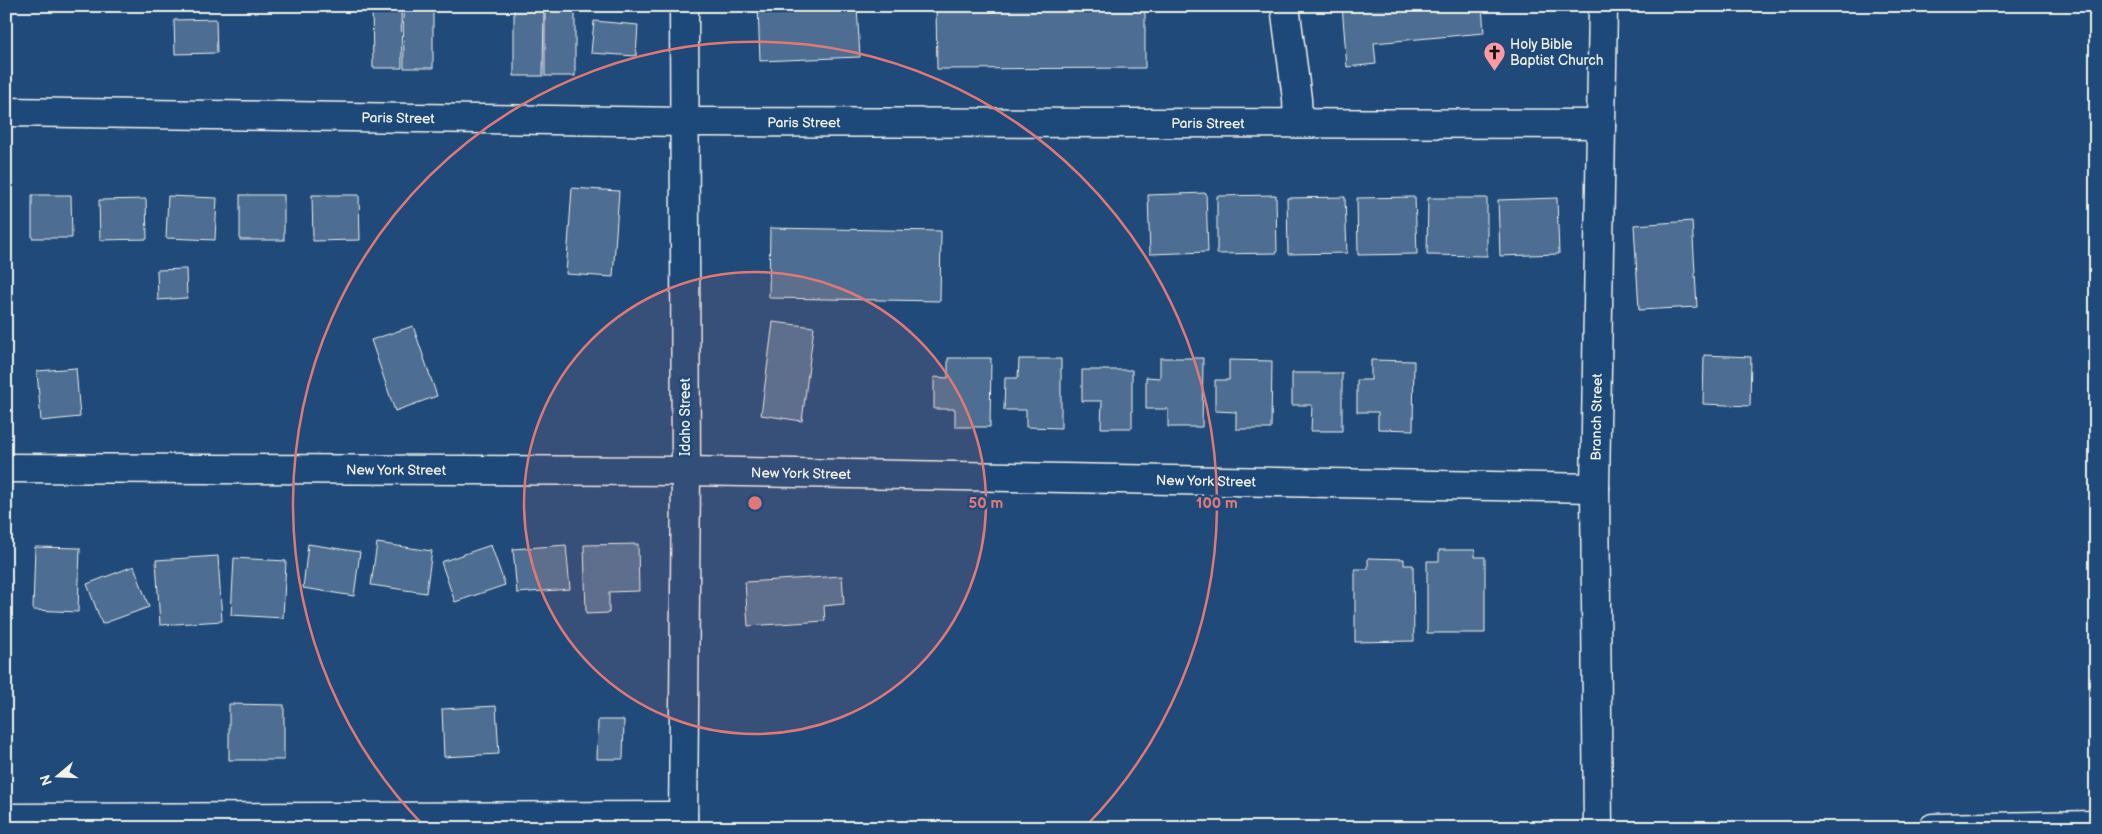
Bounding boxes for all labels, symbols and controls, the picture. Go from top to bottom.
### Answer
place label: Holy Bible Baptist Church [1510,36,1604,69]
church icon: Holy Bible Baptist Church [1482,40,1506,71]
street label: Paris Street [361,109,436,127]
street label: Paris Street [767,114,841,131]
street label: Paris Street [1171,115,1245,132]
street label: Branch Street [1587,372,1606,461]
street label: Idaho Street [677,377,694,456]
street label: New York Street [346,461,447,479]
street label: New York Street [751,464,852,483]
street label: New York Street [1156,472,1257,491]
centre of rings [746,494,764,512]
text: 50 m [969,494,1004,513]
text: 100 m [1196,494,1238,513]
north arrow [32,752,82,802]
text: N [36,772,56,788]

